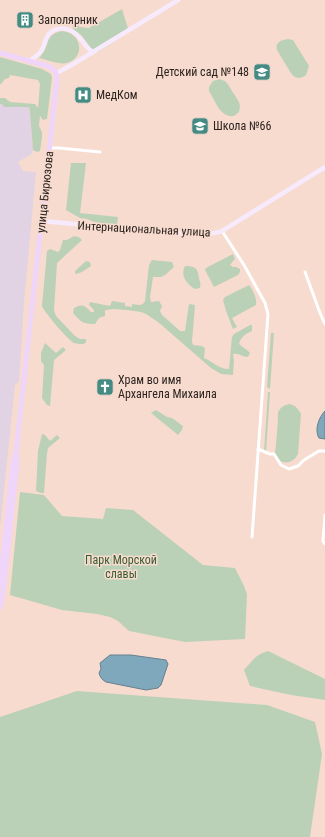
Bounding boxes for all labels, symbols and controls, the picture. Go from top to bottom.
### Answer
building icon: Заполярник [15,10,35,30]
place label: Заполярник [38,13,98,27]
school or university icon: Детский сад №148 [252,62,272,82]
place label: Детский сад №148 [156,65,249,79]
hospital icon: МедКом [73,85,93,105]
place label: МедКом [96,88,137,102]
school or university icon: Школа №66 [190,116,210,136]
place label: Школа №66 [213,119,272,133]
street label: улица Бирюзова [34,150,56,234]
street label: Интернациональная улица [77,219,211,239]
place label: Храм во имя Архангела Михаила [118,373,217,401]
church icon: Храм во имя Архангела Михаила [95,377,115,397]
park label: Парк Морской славы [85,553,157,581]

